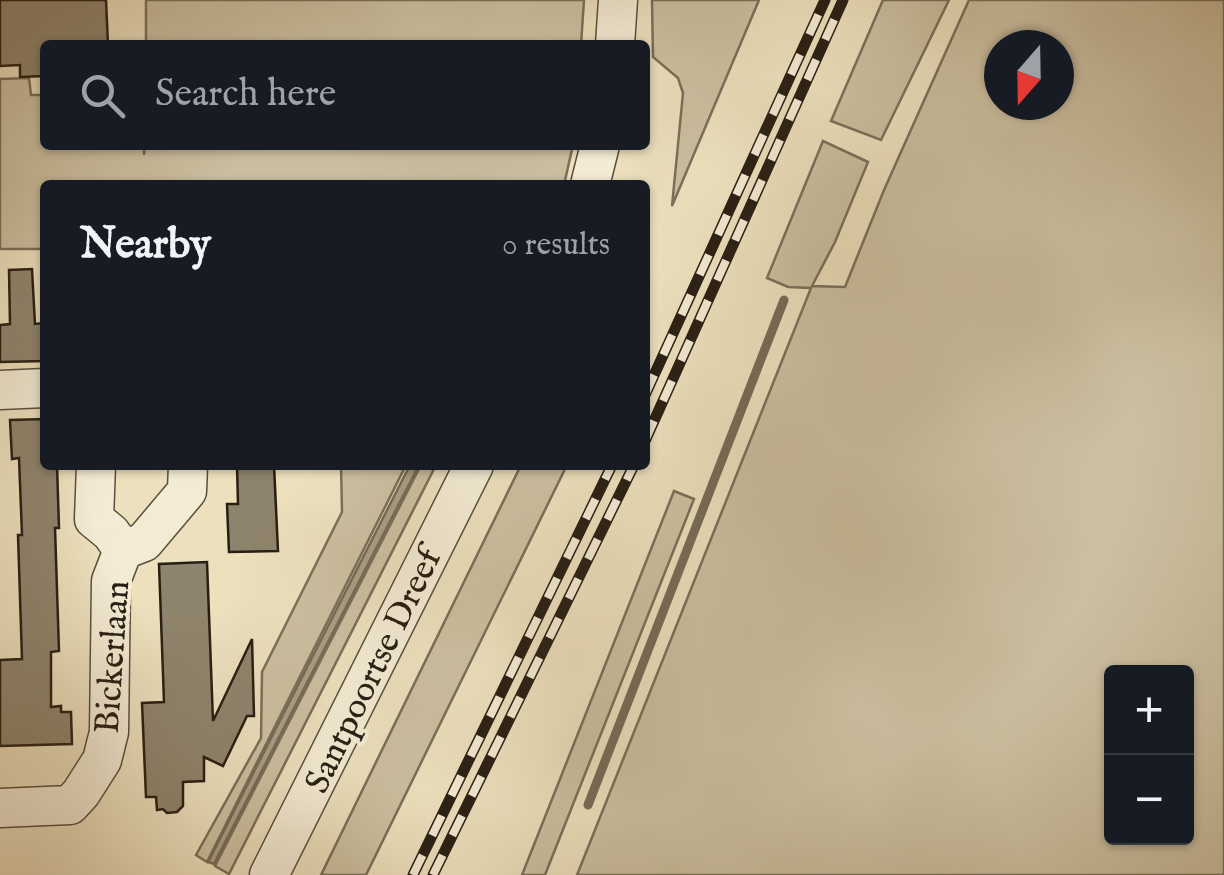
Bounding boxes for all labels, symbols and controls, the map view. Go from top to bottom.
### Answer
north arrow [984,30,1074,120]
search box [40,40,650,150]
icon: search [75,68,130,123]
text: Search here [155,71,336,119]
text: Nearby [80,219,211,272]
text: 0 results [502,225,610,266]
street label: Santpoortse Dreef [296,537,455,801]
street label: Bickerlaan [86,579,141,735]
map controls [1104,665,1194,845]
button: + [1104,665,1194,755]
button: − [1104,755,1194,845]

